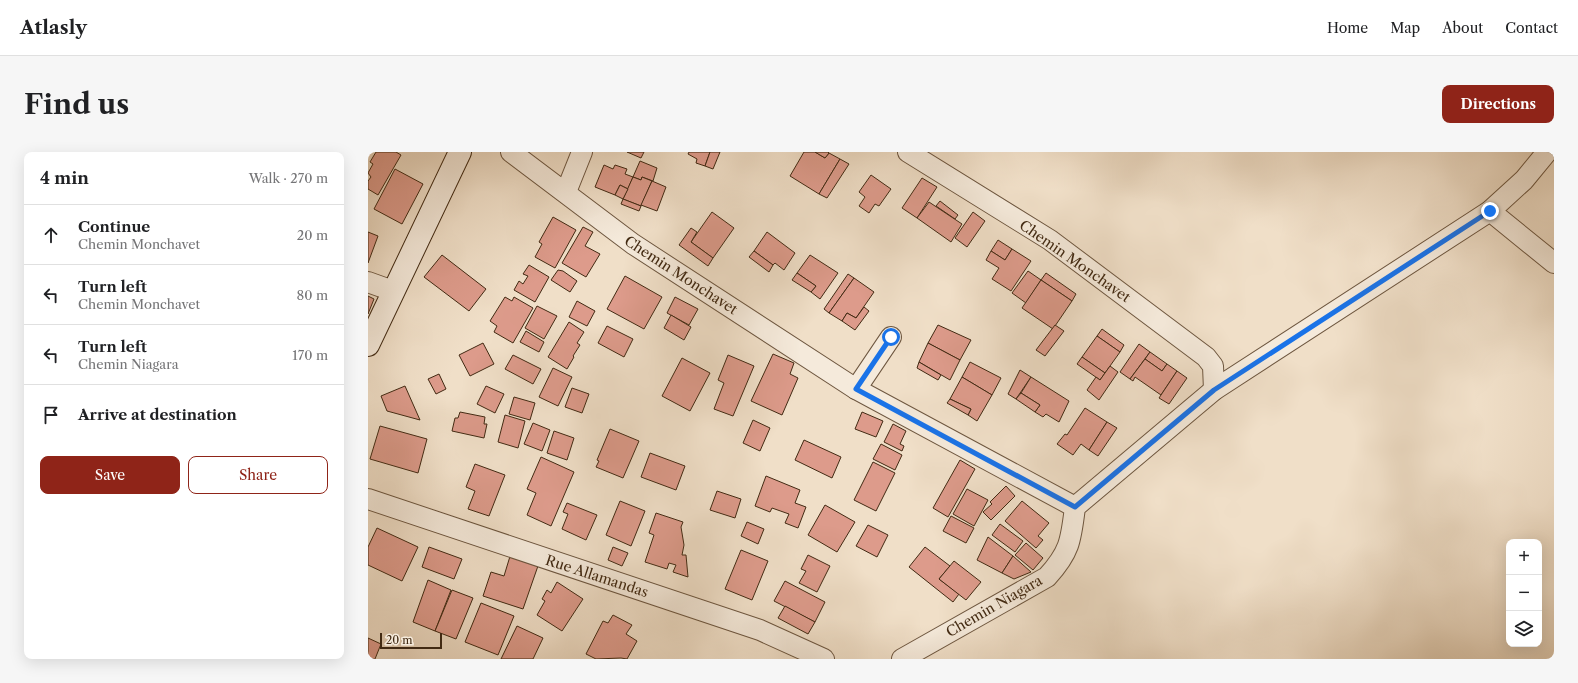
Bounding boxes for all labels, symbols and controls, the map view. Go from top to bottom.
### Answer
text: Atlasly [20,16,87,39]
text: Home [1327,19,1368,37]
text: Map [1390,19,1420,37]
text: About [1442,19,1483,37]
text: Contact [1505,19,1558,37]
button: Directions [1442,85,1554,123]
text: Find us [24,87,129,121]
text: 4 min [40,168,89,188]
text: Walk · 270 m [249,170,328,186]
route end [1481,202,1499,220]
street label: Chemin Monchavet [1016,216,1134,306]
text: Continue [78,217,150,236]
icon: ahead [40,224,62,246]
text: 20 m [297,227,328,243]
street label: Chemin Monchavet [621,232,741,318]
text: Chemin Monchavet [78,236,200,252]
text: Turn left [78,277,147,296]
icon: left [40,284,62,306]
text: 80 m [296,287,328,303]
text: Chemin Monchavet [78,296,200,312]
route start [882,328,900,346]
text: Turn left [78,337,147,356]
icon: left [40,344,62,366]
text: 170 m [292,347,328,363]
text: Chemin Niagara [78,356,179,372]
icon: arrive [40,404,62,426]
text: Arrive at destination [78,405,237,424]
button: Save [40,456,180,494]
button: Share [188,456,328,494]
map controls [1506,539,1542,647]
button: + [1506,539,1542,575]
street label: Rue Allamandas [543,551,651,601]
street label: Chemin Niagara [943,571,1046,641]
button: − [1506,575,1542,611]
button: layers [1506,611,1542,647]
scale bar [380,631,442,650]
text: 20 m [386,633,412,647]

